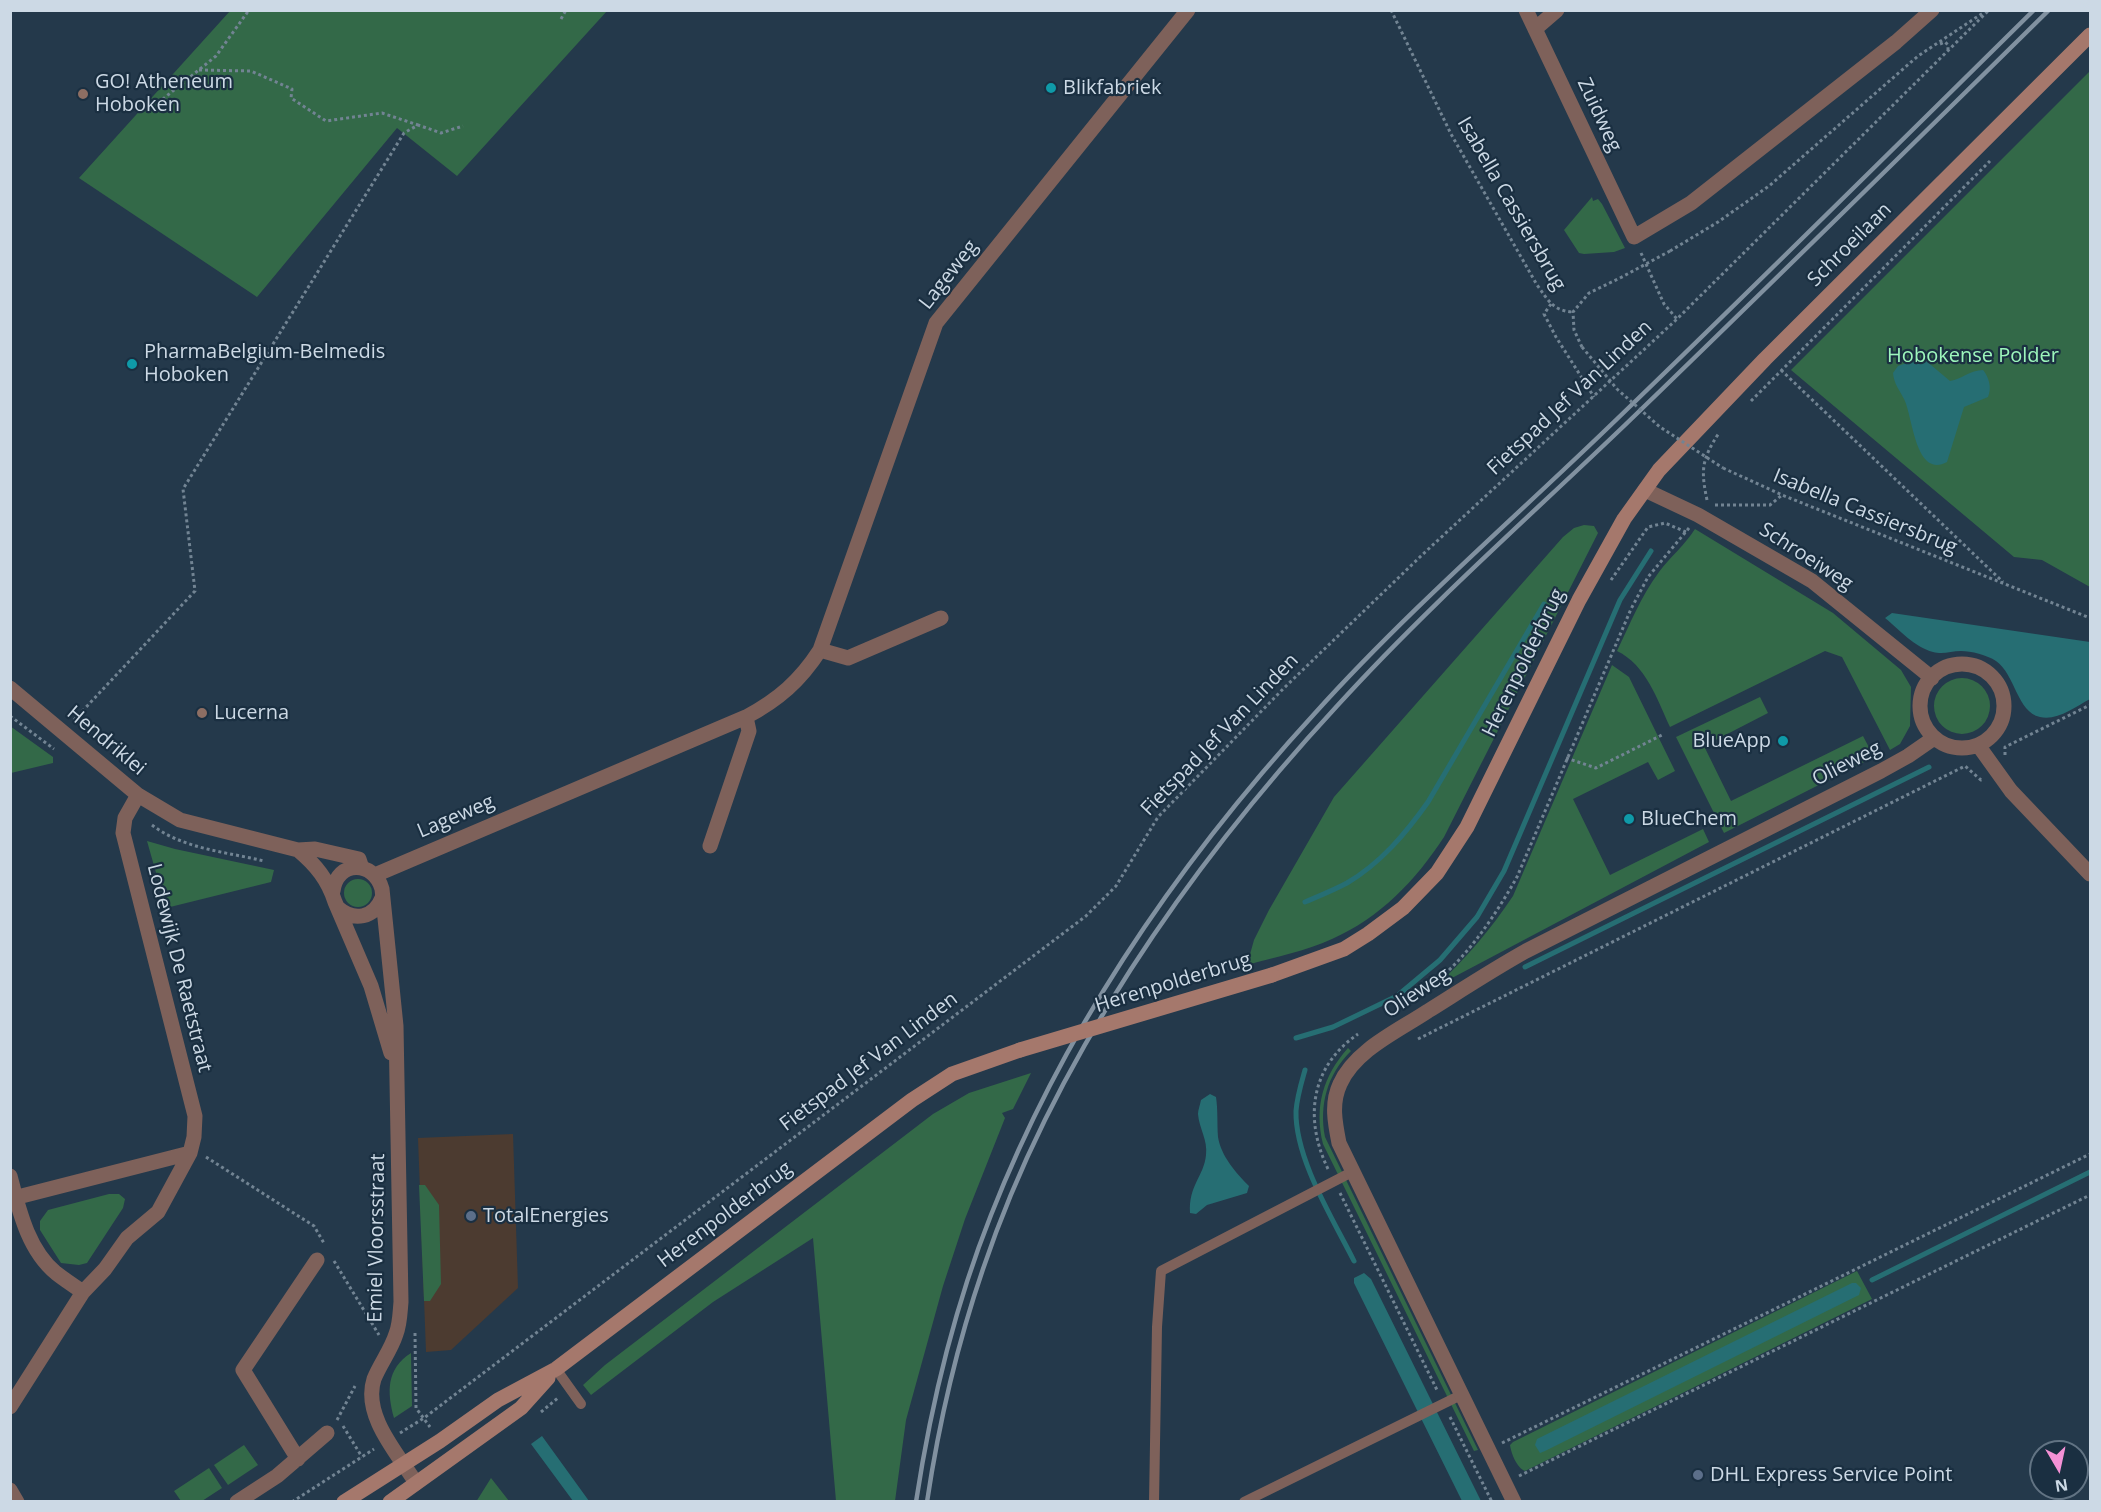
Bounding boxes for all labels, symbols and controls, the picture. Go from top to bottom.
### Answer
place label: GO! Atheneum Hoboken [95,70,233,117]
street label: Zuidweg [1572,74,1626,156]
place label: Blikfabriek [1063,76,1162,100]
marker: Blikfabriek [1044,81,1058,95]
marker: GO! Atheneum Hoboken [76,87,90,101]
street label: Isabella Cassiersbrug [1452,113,1570,295]
street label: Schroeilaan [1803,198,1897,292]
street label: Lageweg [915,236,983,314]
street label: Fietspad Jef Van Linden [1483,315,1657,481]
place label: PharmaBelgium-Belmedis Hoboken [144,340,385,387]
park label: Hobokense Polder [1887,344,2059,368]
marker: PharmaBelgium-Belmedis Hoboken [125,357,139,371]
street label: Isabella Cassiersbrug [1769,464,1961,560]
street label: Schroeiweg [1755,518,1857,596]
street label: Herenpolderbrug [1478,585,1570,741]
street label: Fietspad Jef Van Linden [1136,649,1304,821]
street label: Hendriklei [62,701,150,781]
place label: Lucerna [214,701,289,725]
marker: Lucerna [195,706,209,720]
place label: BlueApp [1692,729,1771,753]
marker: BlueApp [1776,734,1790,748]
street label: Olieweg [1808,736,1886,792]
street label: Lageweg [414,790,498,844]
place label: BlueChem [1641,807,1737,831]
marker: BlueChem [1622,812,1636,826]
street label: Lodewijk De Raetstraat [141,861,217,1075]
street label: Herenpolderbrug [1092,948,1254,1018]
street label: Olieweg [1379,963,1455,1023]
street label: Fietspad Jef Van Linden [775,987,963,1137]
street label: Emiel Vloorsstraat [364,1153,390,1323]
street label: Herenpolderbrug [653,1157,797,1273]
place label: TotalEnergies [483,1204,609,1228]
marker: TotalEnergies [464,1209,478,1223]
north arrow [2029,1440,2089,1500]
place label: DHL Express Service Point [1710,1463,1952,1487]
marker: DHL Express Service Point [1691,1468,1705,1482]
text: N [2053,1474,2070,1498]

